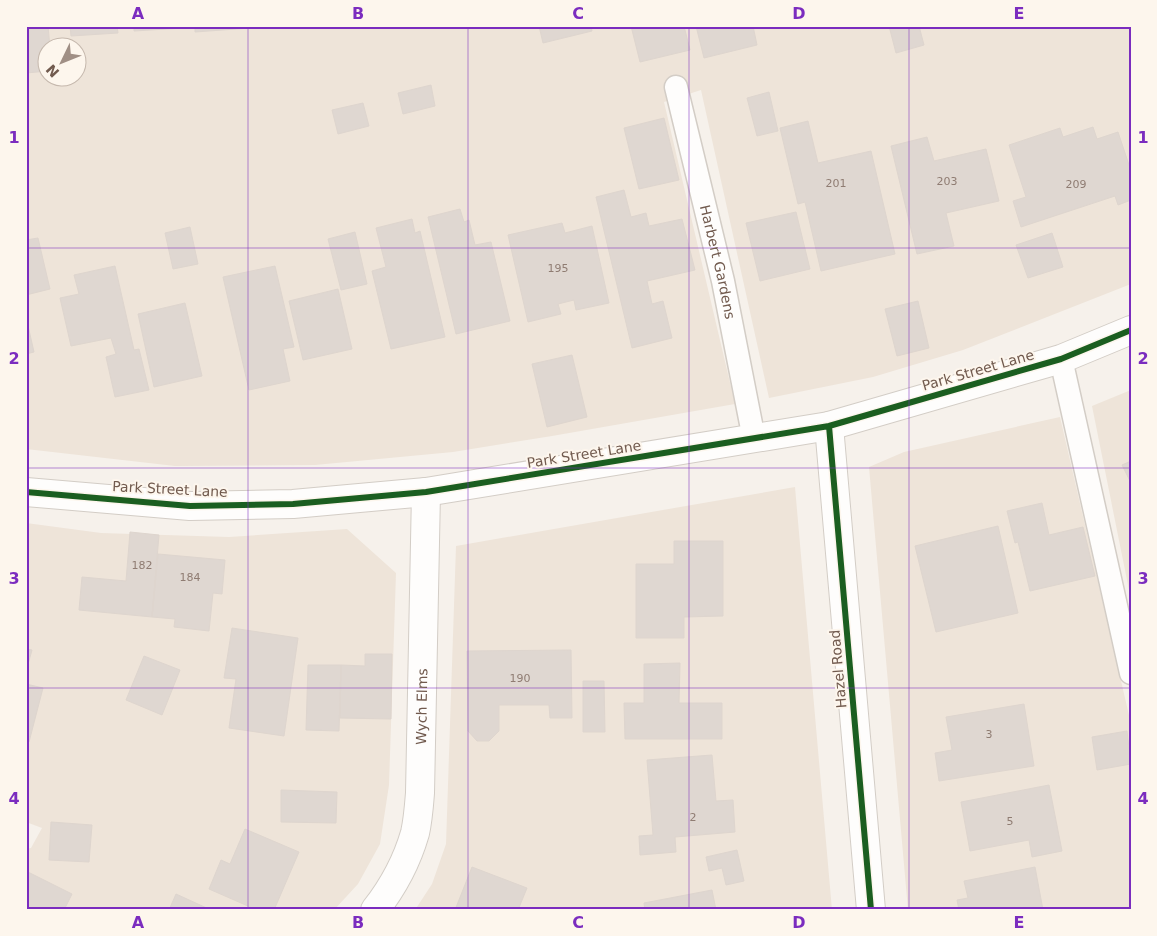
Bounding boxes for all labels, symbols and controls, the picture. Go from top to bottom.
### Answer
text: A [132,4,145,23]
text: B [352,4,364,23]
text: C [572,4,584,23]
text: D [792,4,806,23]
text: E [1014,4,1024,23]
north arrow [38,38,88,88]
text: N [43,61,62,81]
text: 1 [8,128,20,147]
text: 1 [1137,128,1149,147]
house number: 203 [937,175,958,188]
house number: 201 [826,177,847,190]
house number: 209 [1066,178,1087,191]
street label: Harbert Gardens [697,203,738,321]
house number: 195 [548,262,569,275]
street label: Park Street Lane [920,346,1036,394]
text: 2 [8,349,20,368]
text: 2 [1137,349,1149,368]
street label: Park Street Lane [526,437,642,471]
street label: Park Street Lane [112,478,228,500]
house number: 182 [132,559,153,572]
text: 3 [8,569,20,588]
text: 3 [1137,569,1149,588]
house number: 184 [180,571,201,584]
street label: Hazel Road [827,629,849,709]
street label: Wych Elms [413,668,430,745]
house number: 190 [510,672,531,685]
house number: 3 [986,728,993,741]
text: 4 [8,789,20,808]
text: 4 [1137,789,1149,808]
house number: 2 [690,811,697,824]
house number: 5 [1007,815,1014,828]
text: A [132,913,145,932]
text: B [352,913,364,932]
text: C [572,913,584,932]
text: D [792,913,806,932]
text: E [1014,913,1024,932]

